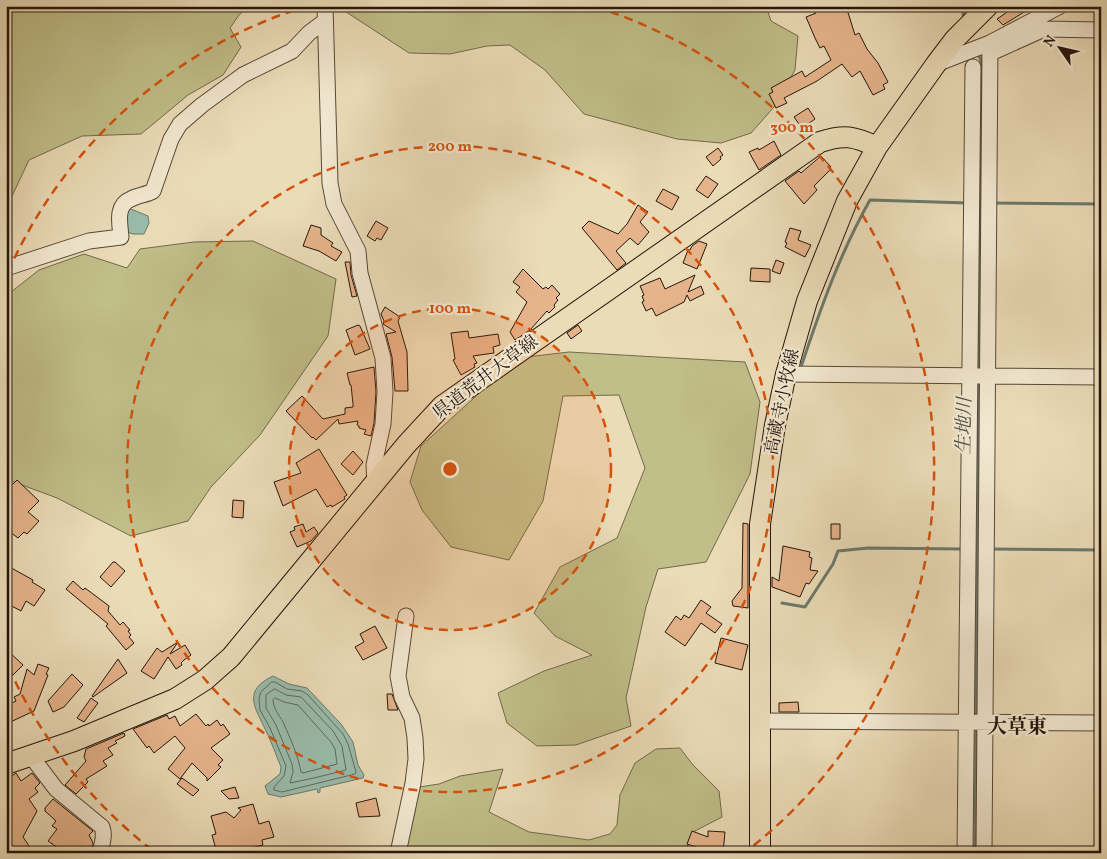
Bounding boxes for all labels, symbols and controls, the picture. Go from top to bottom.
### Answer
north arrow [1034,22,1084,72]
text: N [1040,32,1061,51]
text: 300 m [770,118,814,139]
text: 200 m [428,137,472,158]
text: 100 m [429,299,472,320]
street label: 県道荒井大草線 [428,330,544,426]
street label: 高蔵寺小牧線 [760,347,806,457]
water label: 生地川 [952,395,979,455]
centre of rings [441,460,459,478]
district label: 大草東 [987,714,1047,742]

